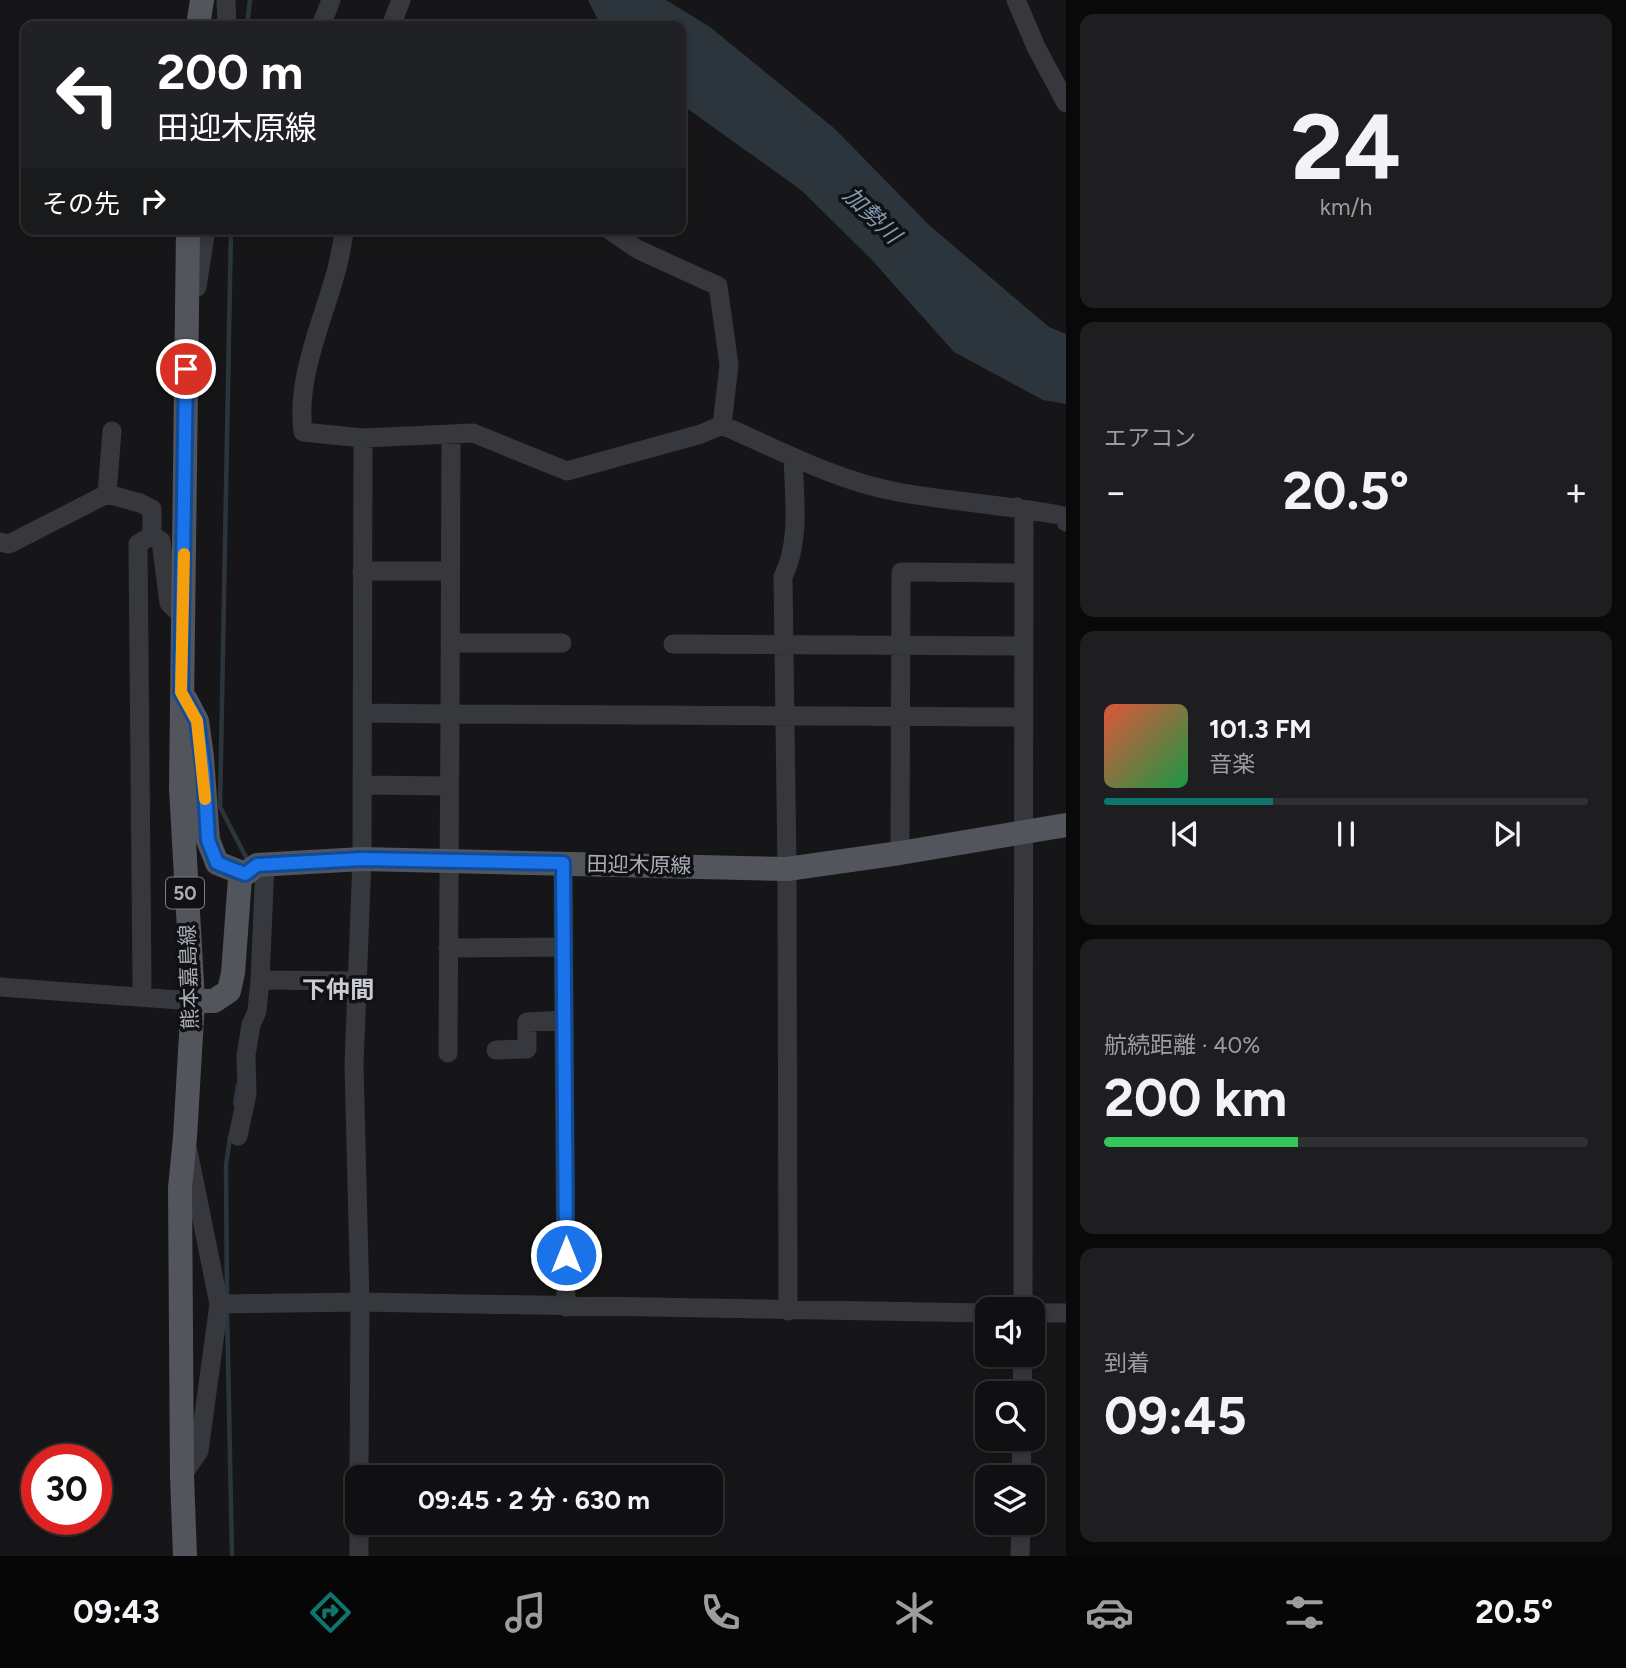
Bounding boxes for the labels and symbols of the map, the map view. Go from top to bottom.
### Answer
water label: 加勢川 [837,181,909,251]
pin [156,339,216,399]
street label: 田迎木原線 [586,851,692,878]
road number: 50 [166,878,204,908]
street label: 熊本嘉島線 [174,924,203,1030]
district label: 下仲間 [302,975,374,1004]
position arrow [529,1218,603,1292]
speed limit sign: 30 [21,1444,112,1535]

